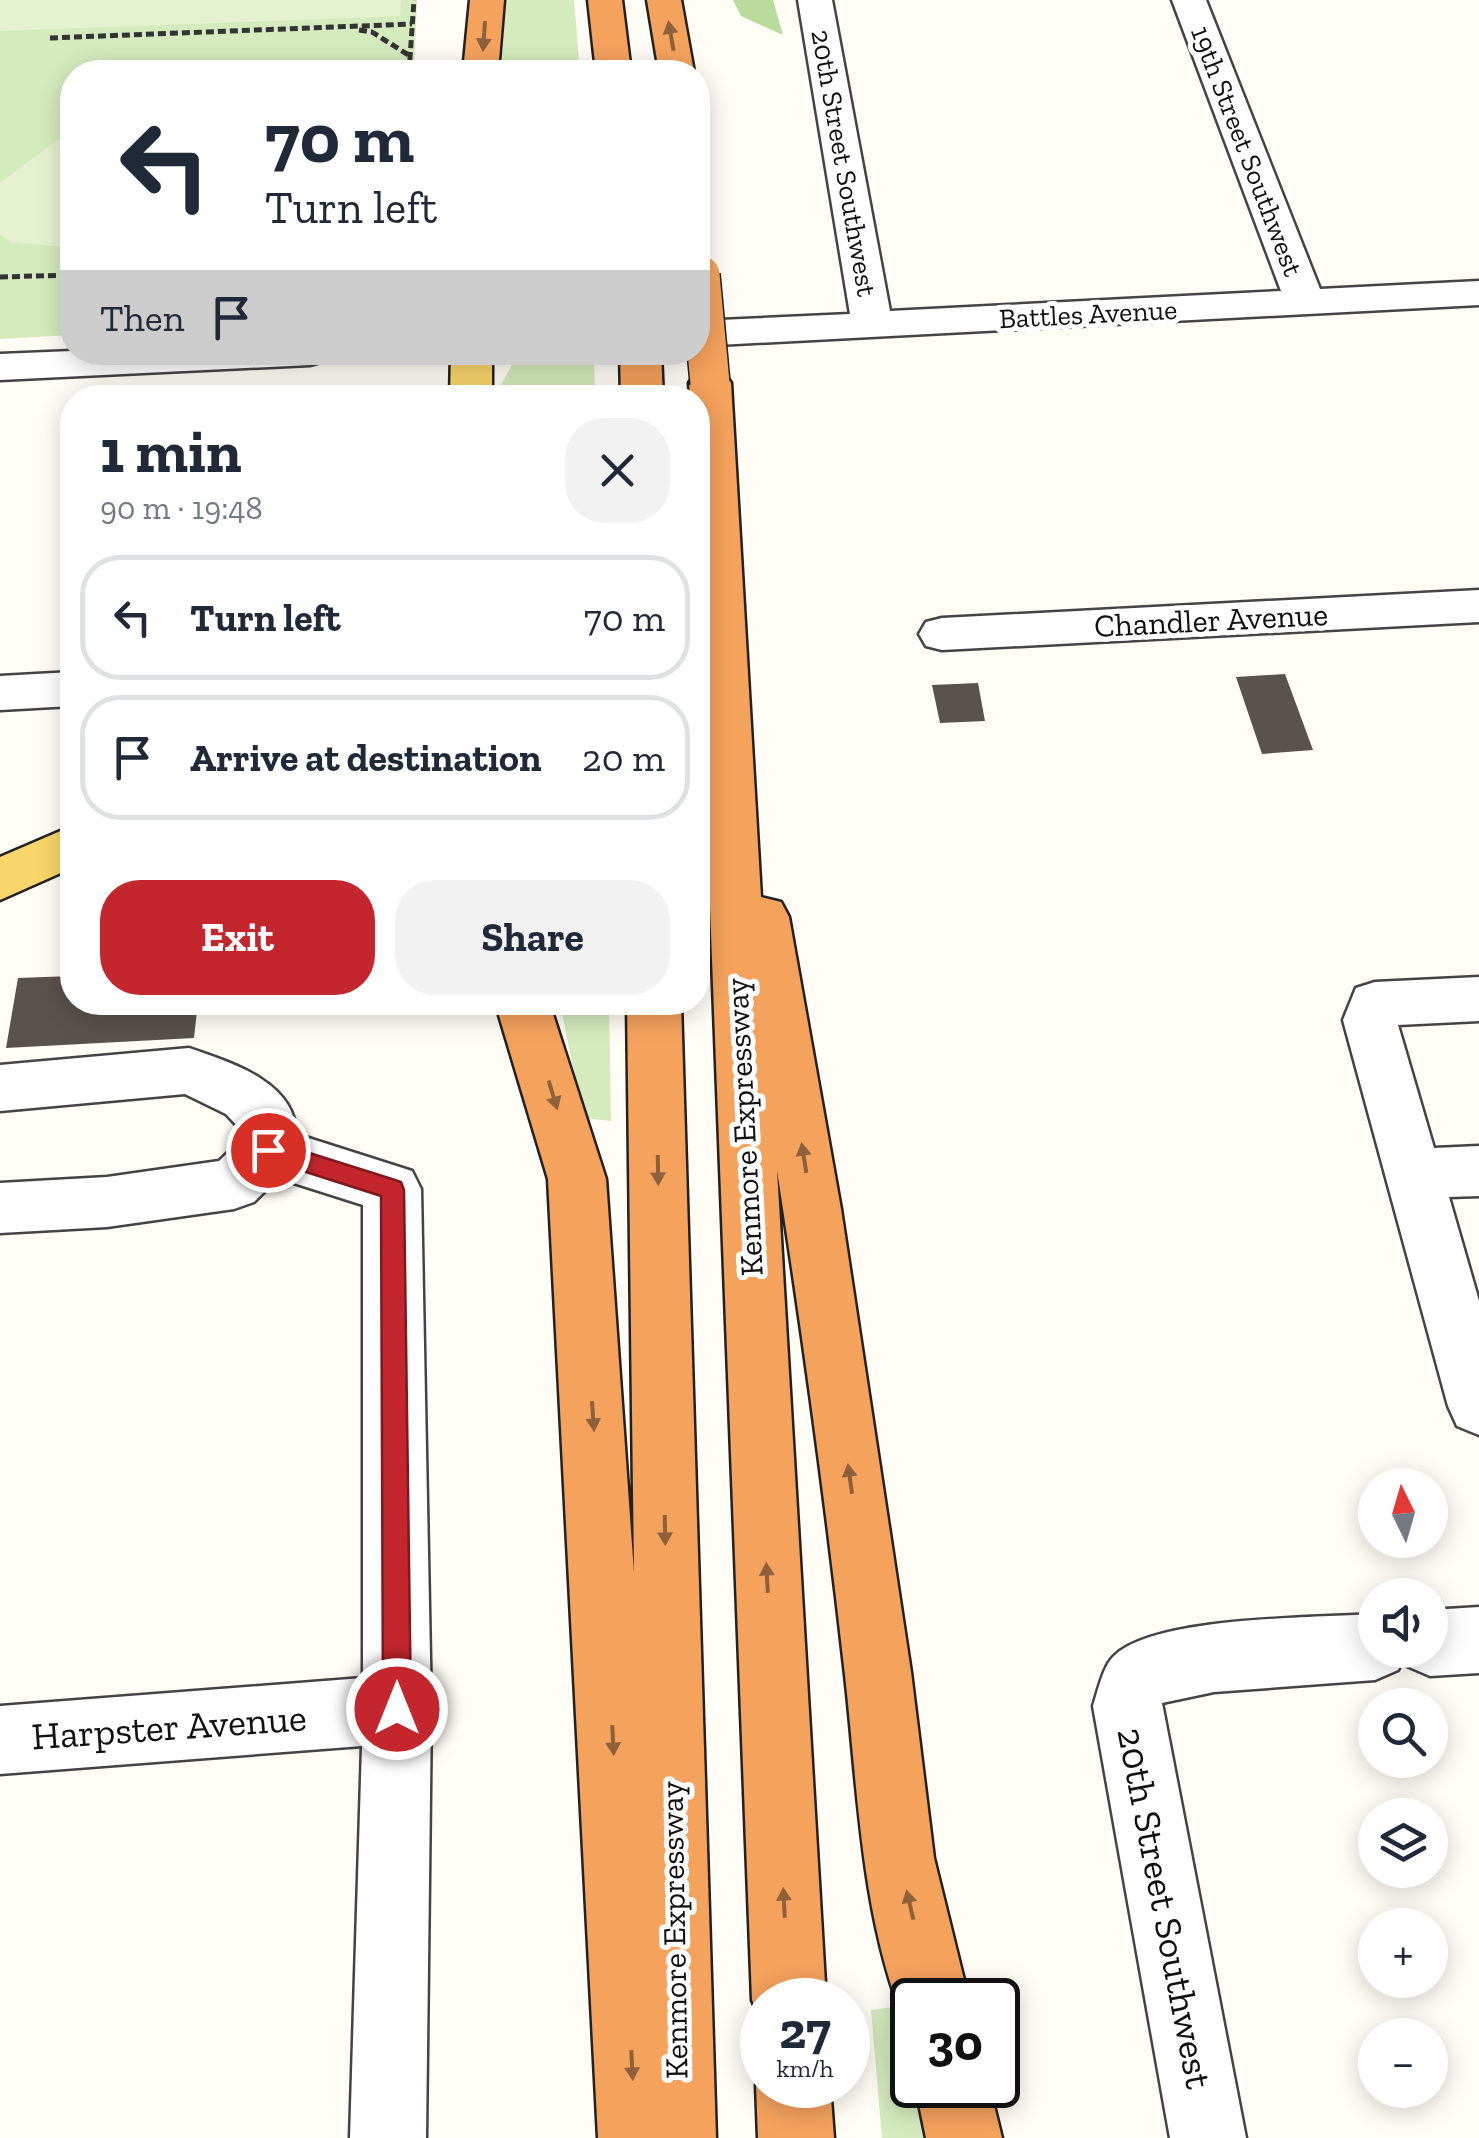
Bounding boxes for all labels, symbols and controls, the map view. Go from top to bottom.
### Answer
one-way arrow [663,20,678,51]
one-way arrow [476,21,492,53]
street label: 19th Street Southwest [1184,21,1310,281]
street label: 20th Street Southwest [804,27,884,300]
text: 70 m [265,96,414,180]
icon: left [100,100,230,230]
text: Turn left [265,181,437,235]
icon: arrive [204,290,259,345]
street label: Battles Avenue [998,293,1178,335]
text: Then [100,295,184,341]
text: 1 min [100,415,242,487]
button: close [565,418,670,523]
text: 90 m · 19:48 [100,489,263,527]
icon: left [105,590,160,645]
text: Turn left [190,595,341,641]
text: 70 m [584,595,665,641]
street label: Chandler Avenue [1093,595,1329,645]
icon: arrive [105,730,160,785]
text: Arrive at destination [190,735,541,781]
text: 20 m [582,735,665,781]
button: Exit [100,880,375,995]
button: Share [395,880,670,995]
street label: Kenmore Expressway [717,977,771,1277]
one-way arrow [546,1080,561,1111]
pin [226,1108,311,1193]
icon: arrive [241,1123,296,1178]
one-way arrow [796,1142,811,1173]
one-way arrow [650,1154,666,1186]
one-way arrow [585,1401,601,1433]
one-way arrow [842,1463,858,1495]
north arrow [1358,1468,1448,1558]
map controls [1358,1468,1448,2108]
one-way arrow [658,1514,674,1546]
one-way arrow [759,1562,775,1594]
button: sound [1358,1578,1448,1668]
position arrow [345,1657,449,1761]
button: search [1358,1688,1448,1778]
street label: Harpster Avenue [30,1694,308,1760]
street label: 20th Street Southwest [1107,1724,1223,2092]
one-way arrow [605,1725,621,1757]
street label: Kenmore Expressway [652,1780,696,2079]
button: layers [1358,1798,1448,1888]
one-way arrow [775,1886,791,1918]
one-way arrow [902,1889,917,1920]
button: + [1358,1908,1448,1998]
speed limit sign: 30 [890,1978,1020,2108]
text: 27 [779,2001,831,2061]
button: − [1358,2018,1448,2108]
one-way arrow [624,2049,640,2081]
text: km/h [776,2053,834,2083]

